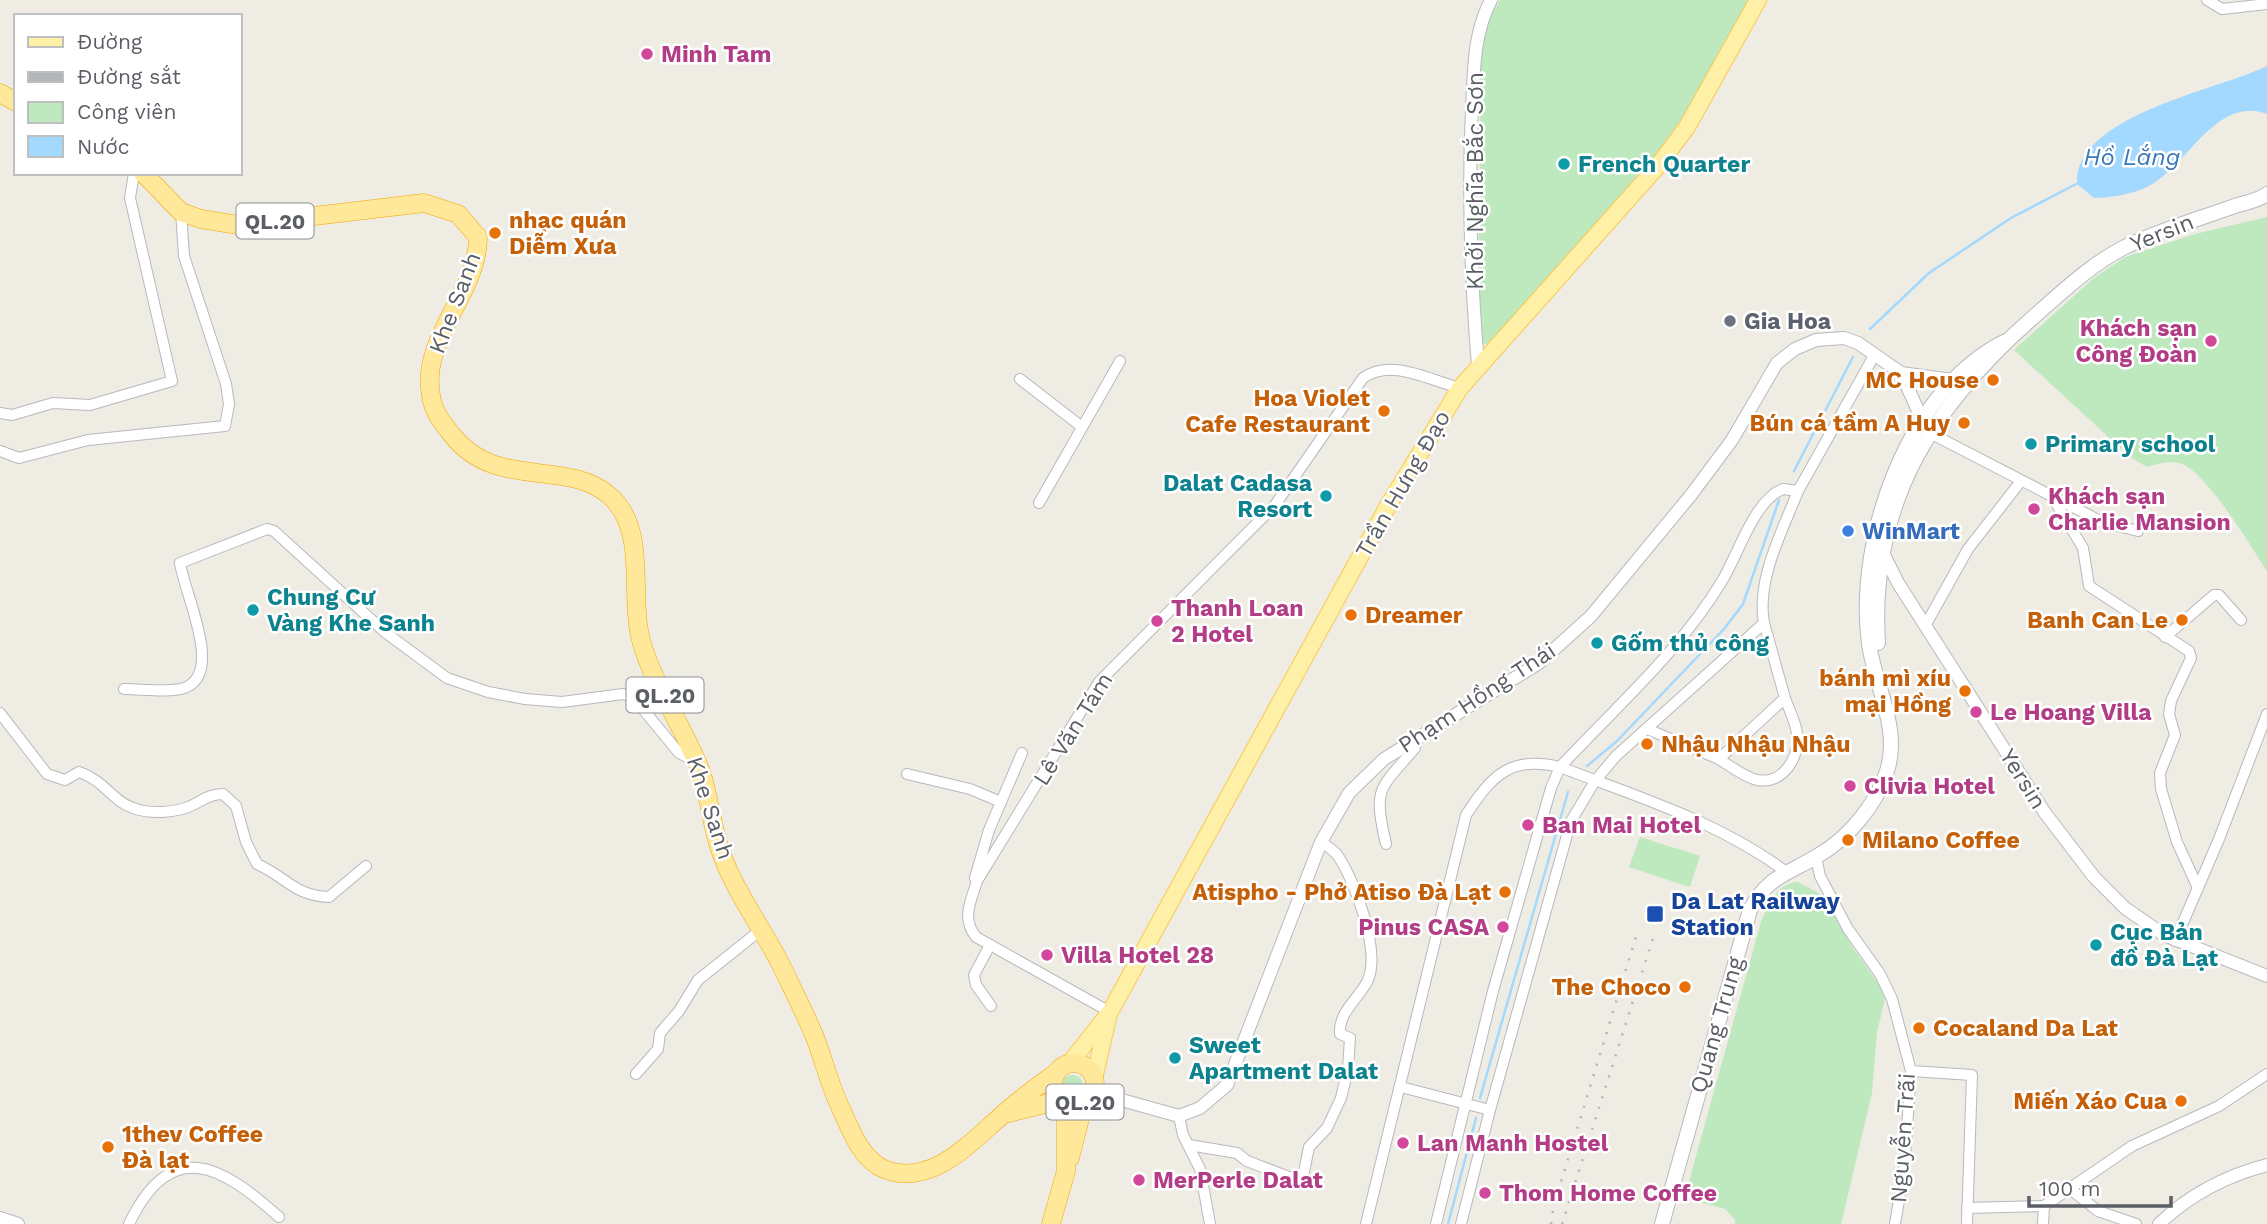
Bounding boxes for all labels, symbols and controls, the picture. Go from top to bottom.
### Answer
legend [14,14,242,175]
text: Đường [77,29,143,54]
place label: Minh Tam [661,41,771,68]
marker: Minh Tam [639,46,655,62]
text: Đường sắt [77,64,181,89]
street label: Khởi Nghĩa Bắc Sơn [1462,72,1489,290]
text: Công viên [77,99,176,124]
text: Nước [77,134,130,159]
water label: Hồ Lắng [2084,143,2180,171]
place label: French Quarter [1578,151,1750,178]
marker: French Quarter [1556,156,1572,172]
road number: QL.20 [236,204,314,238]
place label: nhạc quán Diễm Xưa [509,207,627,260]
street label: Yersin [2126,208,2198,258]
marker: nhạc quán Diễm Xưa [487,225,503,241]
street label: Khe Sanh [423,248,487,358]
place label: Gia Hoa [1744,308,1832,335]
marker: Gia Hoa [1722,313,1738,329]
place label: Khách sạn Công Đoàn [2076,315,2197,368]
marker: Khách sạn Công Đoàn [2203,333,2219,349]
place label: MC House [1865,367,1979,394]
marker: MC House [1985,372,2001,388]
place label: Hoa Violet Cafe Restaurant [1185,385,1370,438]
marker: Hoa Violet Cafe Restaurant [1376,403,1392,419]
street label: Trần Hưng Đạo [1350,406,1456,562]
place label: Bún cá tầm A Huy [1750,410,1950,437]
marker: Bún cá tầm A Huy [1956,415,1972,431]
place label: Primary school [2045,431,2216,458]
marker: Primary school [2023,436,2039,452]
place label: Dalat Cadasa Resort [1163,470,1313,523]
place label: Khách sạn Charlie Mansion [2048,483,2231,536]
marker: Dalat Cadasa Resort [1318,488,1334,504]
marker: Khách sạn Charlie Mansion [2026,501,2042,517]
place label: WinMart [1862,518,1960,545]
marker: WinMart [1840,523,1856,539]
place label: Chung Cư Vàng Khe Sanh [267,584,435,637]
place label: Thanh Loan 2 Hotel [1171,595,1303,648]
marker: Chung Cư Vàng Khe Sanh [245,602,261,618]
place label: Dreamer [1365,602,1463,629]
marker: Dreamer [1343,607,1359,623]
place label: Banh Can Le [2027,607,2168,634]
marker: Banh Can Le [2174,612,2190,628]
marker: Thanh Loan 2 Hotel [1149,613,1165,629]
place label: Gốm thủ công [1611,630,1769,657]
marker: Gốm thủ công [1589,635,1605,651]
street label: Phạm Hồng Thái [1393,637,1561,759]
place label: bánh mì xíu mại Hồng [1819,665,1951,718]
street label: Lê Văn Tám [1028,667,1118,791]
road number: QL.20 [626,678,704,712]
marker: bánh mì xíu mại Hồng [1957,683,1973,699]
place label: Le Hoang Villa [1990,699,2152,726]
marker: Le Hoang Villa [1968,704,1984,720]
place label: Nhậu Nhậu Nhậu [1661,731,1851,758]
marker: Nhậu Nhậu Nhậu [1639,736,1655,752]
street label: Yersin [1994,744,2052,814]
street label: Khe Sanh [681,753,739,863]
place label: Clivia Hotel [1864,773,1995,800]
marker: Clivia Hotel [1842,778,1858,794]
place label: Ban Mai Hotel [1542,812,1701,839]
marker: Ban Mai Hotel [1520,817,1536,833]
place label: Milano Coffee [1862,827,2020,854]
marker: Milano Coffee [1840,832,1856,848]
place label: Atispho - Phở Atiso Đà Lạt [1192,879,1491,906]
marker: Atispho - Phở Atiso Đà Lạt [1497,884,1513,900]
place label: Da Lat Railway Station [1671,888,1840,941]
marker: Da Lat Railway Station [1645,904,1665,924]
place label: Pinus CASA [1358,914,1489,941]
marker: Pinus CASA [1495,919,1511,935]
place label: Cục Bản đồ Đà Lạt [2110,919,2218,972]
marker: Cục Bản đồ Đà Lạt [2088,937,2104,953]
place label: Villa Hotel 28 [1061,942,1214,969]
marker: Villa Hotel 28 [1039,947,1055,963]
street label: Quang Trung [1685,953,1750,1096]
place label: The Choco [1551,974,1671,1001]
marker: The Choco [1677,979,1693,995]
place label: Cocaland Da Lat [1933,1015,2118,1042]
marker: Cocaland Da Lat [1911,1020,1927,1036]
place label: Sweet Apartment Dalat [1189,1032,1378,1085]
marker: Sweet Apartment Dalat [1167,1050,1183,1066]
street label: Nguyễn Trãi [1884,1072,1921,1204]
road number: QL.20 [1046,1084,1124,1120]
place label: Miến Xáo Cua [2013,1088,2168,1115]
marker: Miến Xáo Cua [2173,1093,2189,1109]
place label: 1thev Coffee Đà lạt [122,1121,263,1174]
place label: Lan Manh Hostel [1417,1130,1609,1157]
marker: Lan Manh Hostel [1395,1135,1411,1151]
marker: 1thev Coffee Đà lạt [100,1139,116,1155]
scale bar [2029,1164,2171,1208]
place label: MerPerle Dalat [1153,1167,1323,1194]
marker: MerPerle Dalat [1131,1172,1147,1188]
text: 100 m [2039,1176,2101,1201]
place label: Thom Home Coffee [1499,1180,1717,1207]
marker: Thom Home Coffee [1477,1185,1493,1201]

